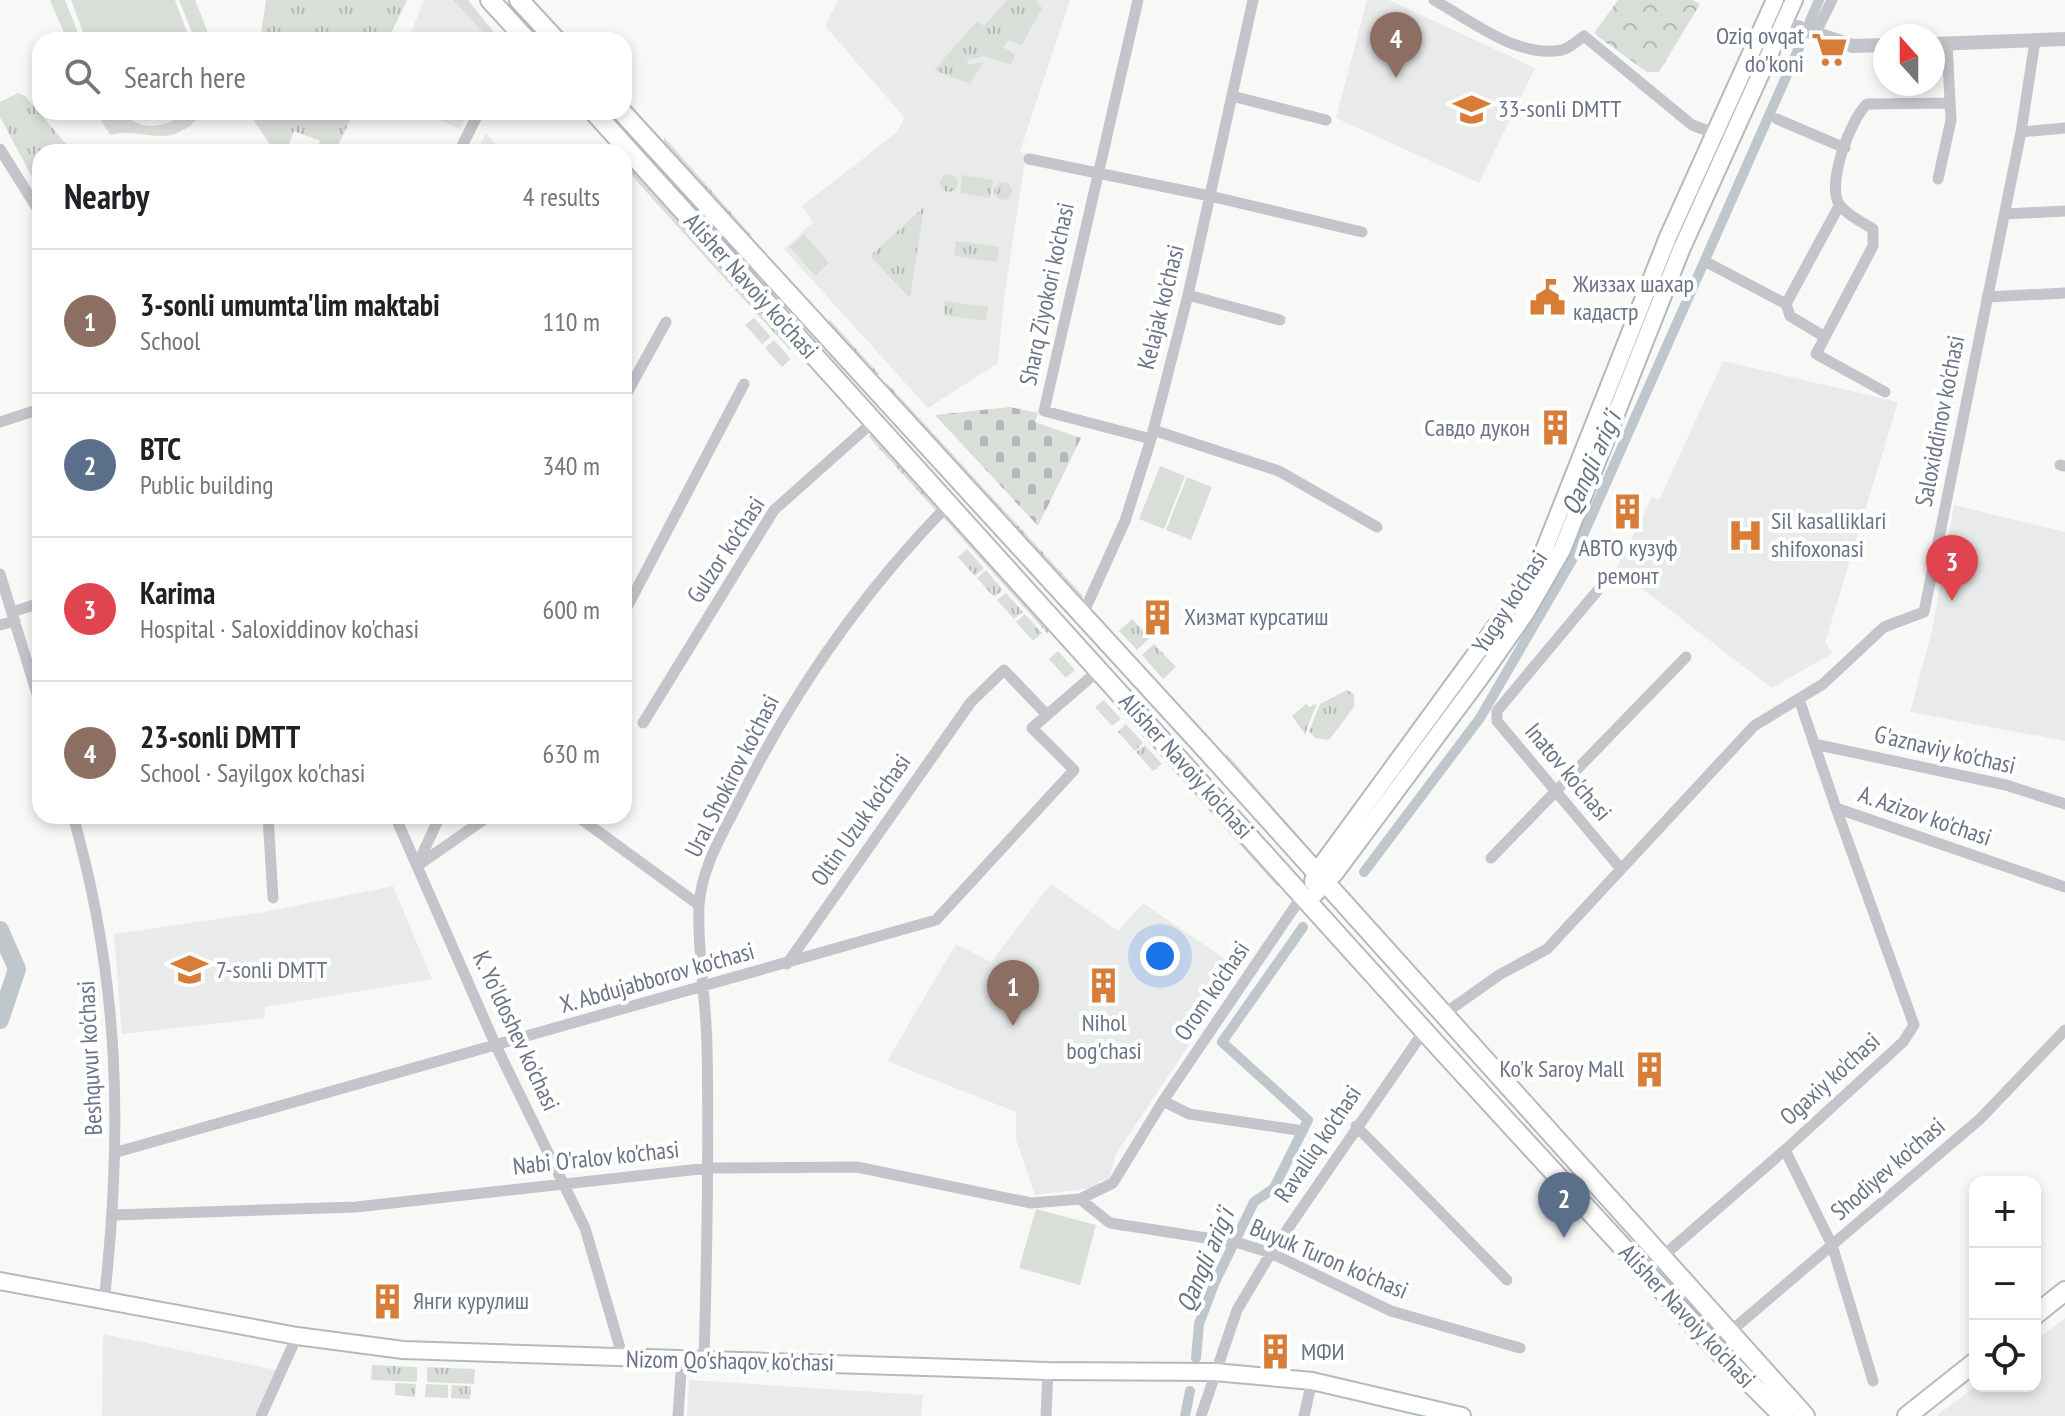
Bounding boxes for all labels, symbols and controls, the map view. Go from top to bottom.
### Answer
pin: 4 [1370,12,1422,78]
place label: Oziq ovqat do'koni [1716,20,1804,79]
north arrow [1873,24,1945,96]
supermarket icon: Oziq ovqat do'koni [1811,31,1849,69]
search box [32,32,632,120]
icon: search [60,54,104,98]
text: Search here [124,57,246,96]
school or university icon: 33-sonli DMTT [1453,90,1491,128]
place label: 33-sonli DMTT [1498,93,1622,124]
text: Nearby [64,174,149,218]
text: 4 results [523,180,600,213]
street label: Sharq Ziyokori ko'chasi [1012,200,1081,388]
street label: Alisher Navoiy ko'chasi [678,206,825,365]
street label: Kelajak ko'chasi [1130,241,1191,372]
place label: Жиззах шахар кадастр [1572,268,1694,327]
public building icon: Жиззах шахар кадастр [1528,279,1566,317]
text: 3-sonli umumta'lim maktabi [140,285,440,324]
text: 1 [84,305,96,338]
text: 110 m [542,305,600,338]
text: School [140,324,200,357]
street label: Saloxiddinov ko'chasi [1908,333,1971,509]
water label: Qangli arig'i [1553,403,1629,519]
building icon: Cавдо дукон [1537,409,1575,447]
place label: Cавдо дукон [1424,412,1530,443]
text: BTC [140,429,181,468]
text: 2 [84,449,96,482]
text: 340 m [542,449,600,482]
text: Public building [140,468,273,501]
street label: Gulzor ko'chasi [680,491,772,609]
building icon: АВТО кузуф ремонт [1609,492,1647,530]
place label: Sil kasalliklari shifoxonasi [1771,505,1886,564]
hospital icon: Sil kasalliklari shifoxonasi [1726,516,1764,554]
place label: АВТО кузуф ремонт [1578,532,1678,591]
pin: 3 [1926,535,1978,601]
street label: Yugay ko'chasi [1465,545,1554,659]
text: Karima [140,573,215,612]
text: 3 [84,593,96,626]
text: 600 m [542,593,600,626]
building icon: Хизмат курсатиш [1139,598,1177,636]
place label: Хизмат курсатиш [1184,601,1329,632]
text: Hospital · Saloxiddinov ko'chasi [140,612,419,645]
street label: Alisher Navoiy ko'chasi [1113,686,1260,845]
street label: Ural Shokirov ko'chasi [677,689,786,862]
street label: Inatov ko'chasi [1518,716,1618,827]
text: 23-sonli DMTT [140,717,300,756]
street label: G'aznaviy ko'chasi [1871,718,2019,781]
text: 4 [84,737,96,770]
text: 630 m [542,737,600,770]
street label: Oltin Uzuk ko'chasi [804,748,918,892]
text: School · Sayilgox ko'chasi [140,756,365,789]
street label: A. Azizov ko'chasi [1855,778,1996,853]
street label: X. Abdujabborov ko'chasi [556,935,758,1020]
street label: Orom ko'chasi [1167,935,1256,1046]
your location [1140,936,1180,976]
street label: K. Yo'ldoshev ko'chasi [466,946,567,1116]
school or university icon: 7-sonli DMTT [171,951,209,989]
place label: 7-sonli DMTT [216,954,328,985]
pin: 1 [987,960,1039,1026]
building icon: Nihol bog'chasi [1085,967,1123,1005]
street label: Beshquvur ko'chasi [70,980,109,1136]
place label: Nihol bog'chasi [1066,1007,1142,1066]
street label: Ogaxiy ko'chasi [1773,1025,1886,1132]
building icon: Ko'k Saroy Mall [1631,1050,1669,1088]
place label: Ko'k Saroy Mall [1500,1053,1624,1084]
street label: Ravalliq ko'chasi [1267,1079,1368,1208]
street label: Shodiyev ko'chasi [1824,1110,1951,1227]
street label: Nabi O'ralov ko'chasi [511,1133,681,1182]
pin: 2 [1538,1172,1590,1238]
map controls [1969,1176,2041,1392]
button: + [1969,1176,2041,1248]
water label: Qangli arig'i [1168,1200,1242,1317]
street label: Buyuk Turon ko'chasi [1245,1211,1413,1306]
street label: Alisher Navoiy ko'chasi [1613,1237,1762,1394]
button: − [1969,1248,2041,1320]
building icon: Янги курулиш [368,1282,406,1320]
place label: Янги курулиш [413,1285,529,1316]
button: locate [1969,1320,2041,1392]
building icon: МФИ [1256,1333,1294,1371]
place label: МФИ [1301,1336,1345,1367]
street label: Nizom Qo'shaqov ko'chasi [626,1343,834,1378]

